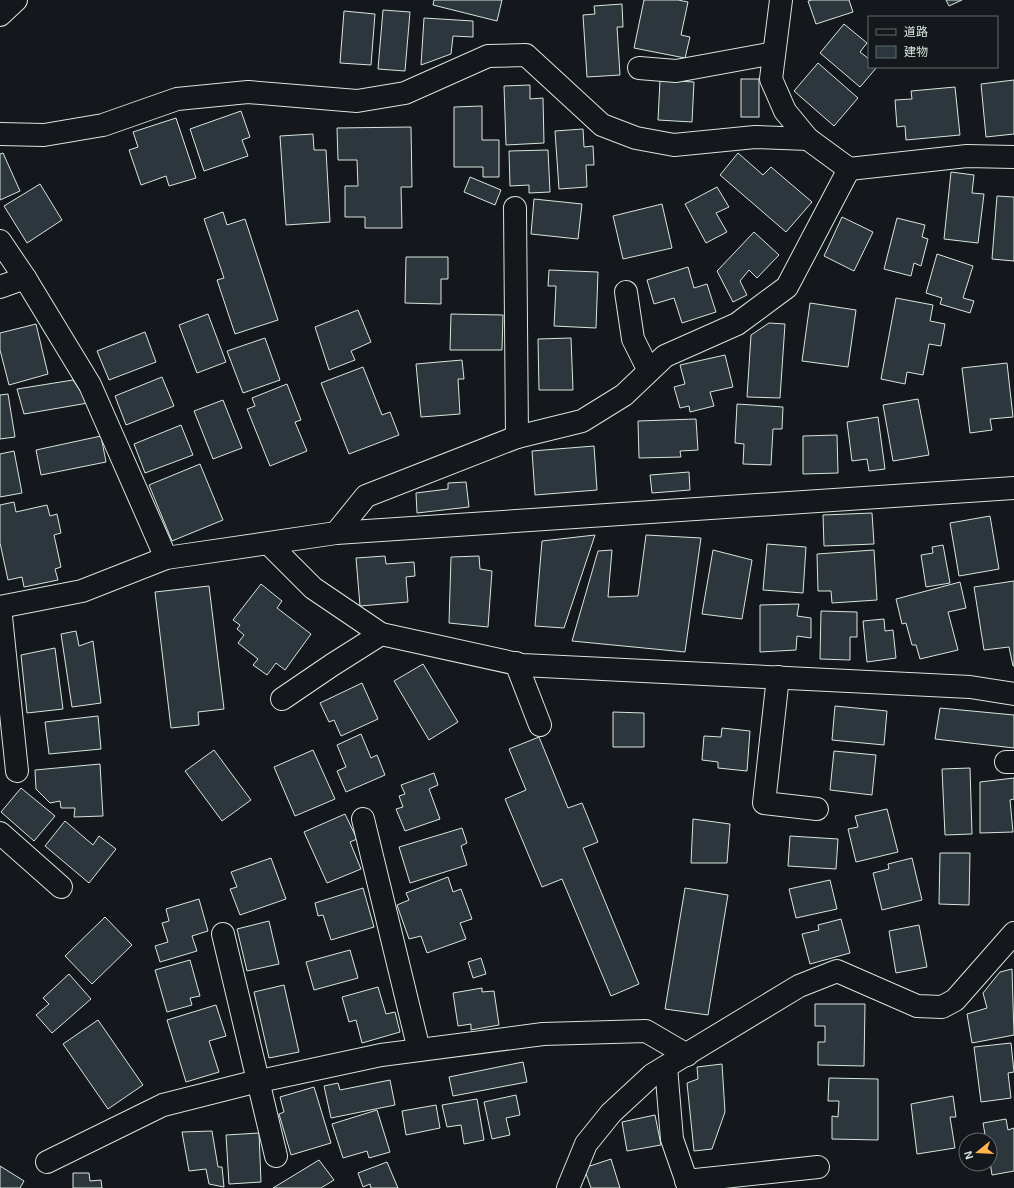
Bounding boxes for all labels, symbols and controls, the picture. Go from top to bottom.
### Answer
legend [868,16,998,68]
text: 道路 [904,25,928,39]
text: 建物 [904,45,928,59]
north arrow [958,1132,998,1172]
text: N [962,1149,975,1161]

